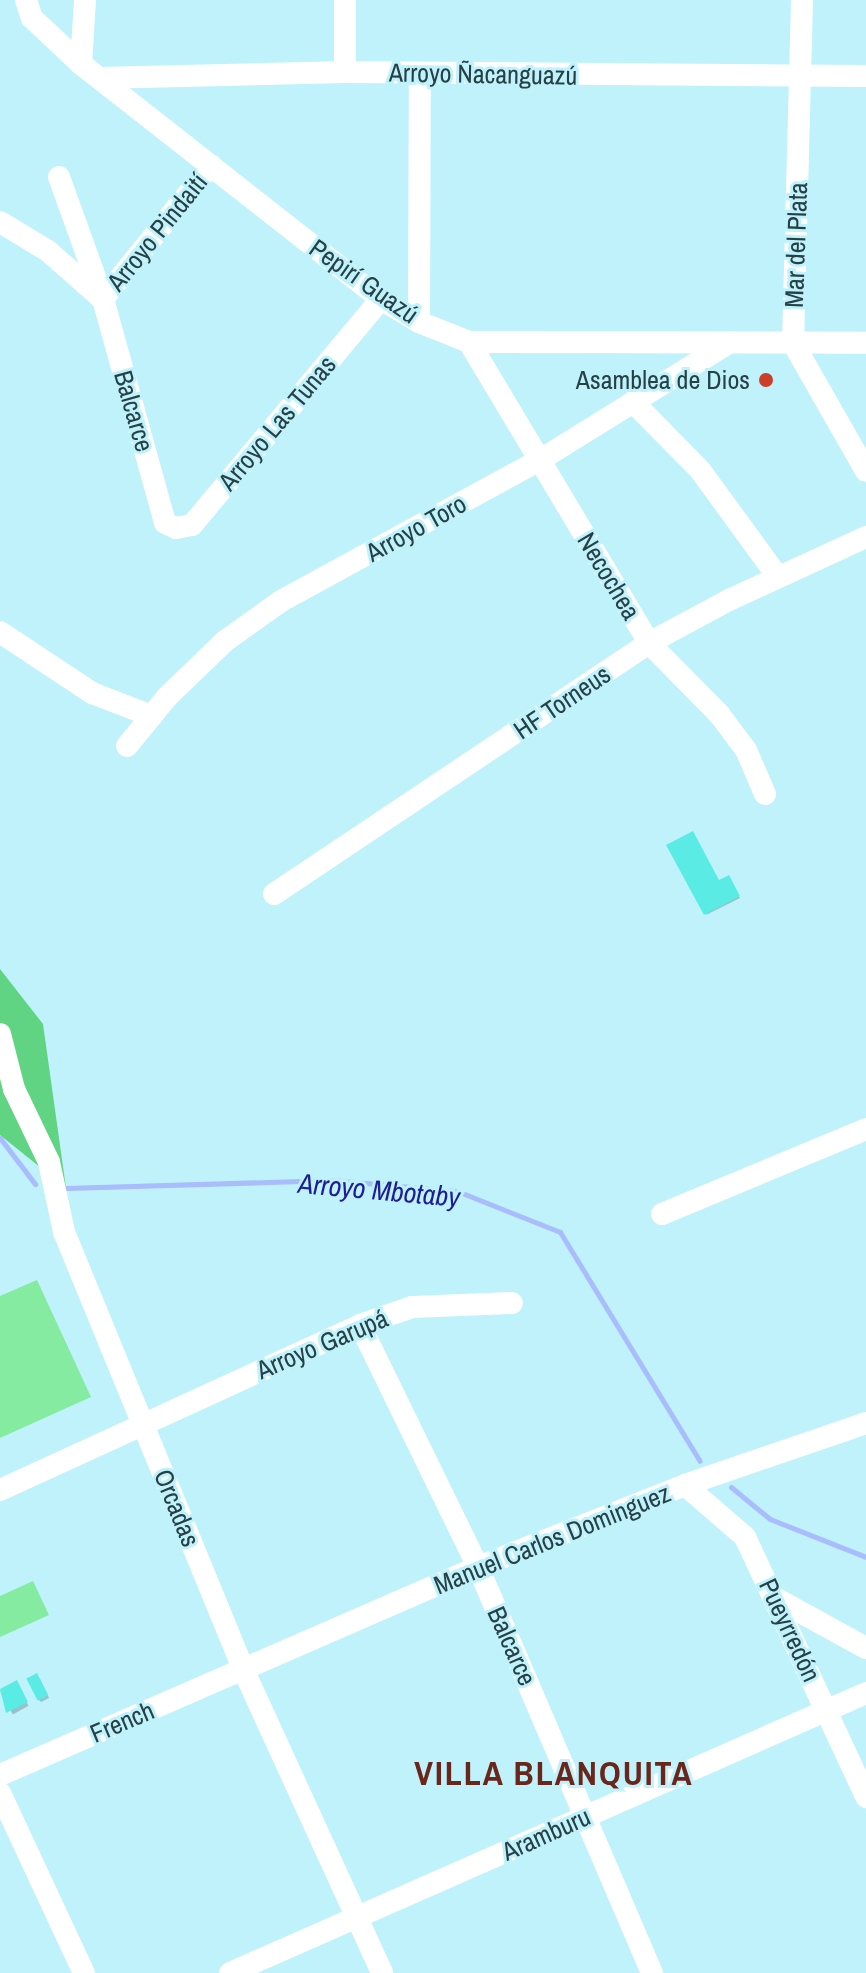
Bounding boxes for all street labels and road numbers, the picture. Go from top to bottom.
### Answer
street label: Arroyo Ñacanguazú [389,57,577,91]
street label: Arroyo Pindaití [100,167,214,297]
street label: Mar del Plata [778,182,814,308]
street label: Pepirí Guazú [304,232,424,330]
street label: Arroyo Las Tunas [212,349,342,497]
street label: Balcarce [108,367,160,455]
street label: Arroyo Toro [360,488,472,568]
street label: Necochea [571,527,647,625]
street label: HF Torneus [508,658,616,746]
street label: Arroyo Garupá [252,1302,392,1386]
street label: Orcadas [147,1465,207,1551]
street label: Manuel Carlos Dominguez [429,1477,675,1601]
street label: Pueyrredón [753,1573,827,1687]
street label: Balcarce [481,1602,543,1690]
street label: French [85,1695,159,1749]
street label: Aramburu [497,1801,595,1867]

